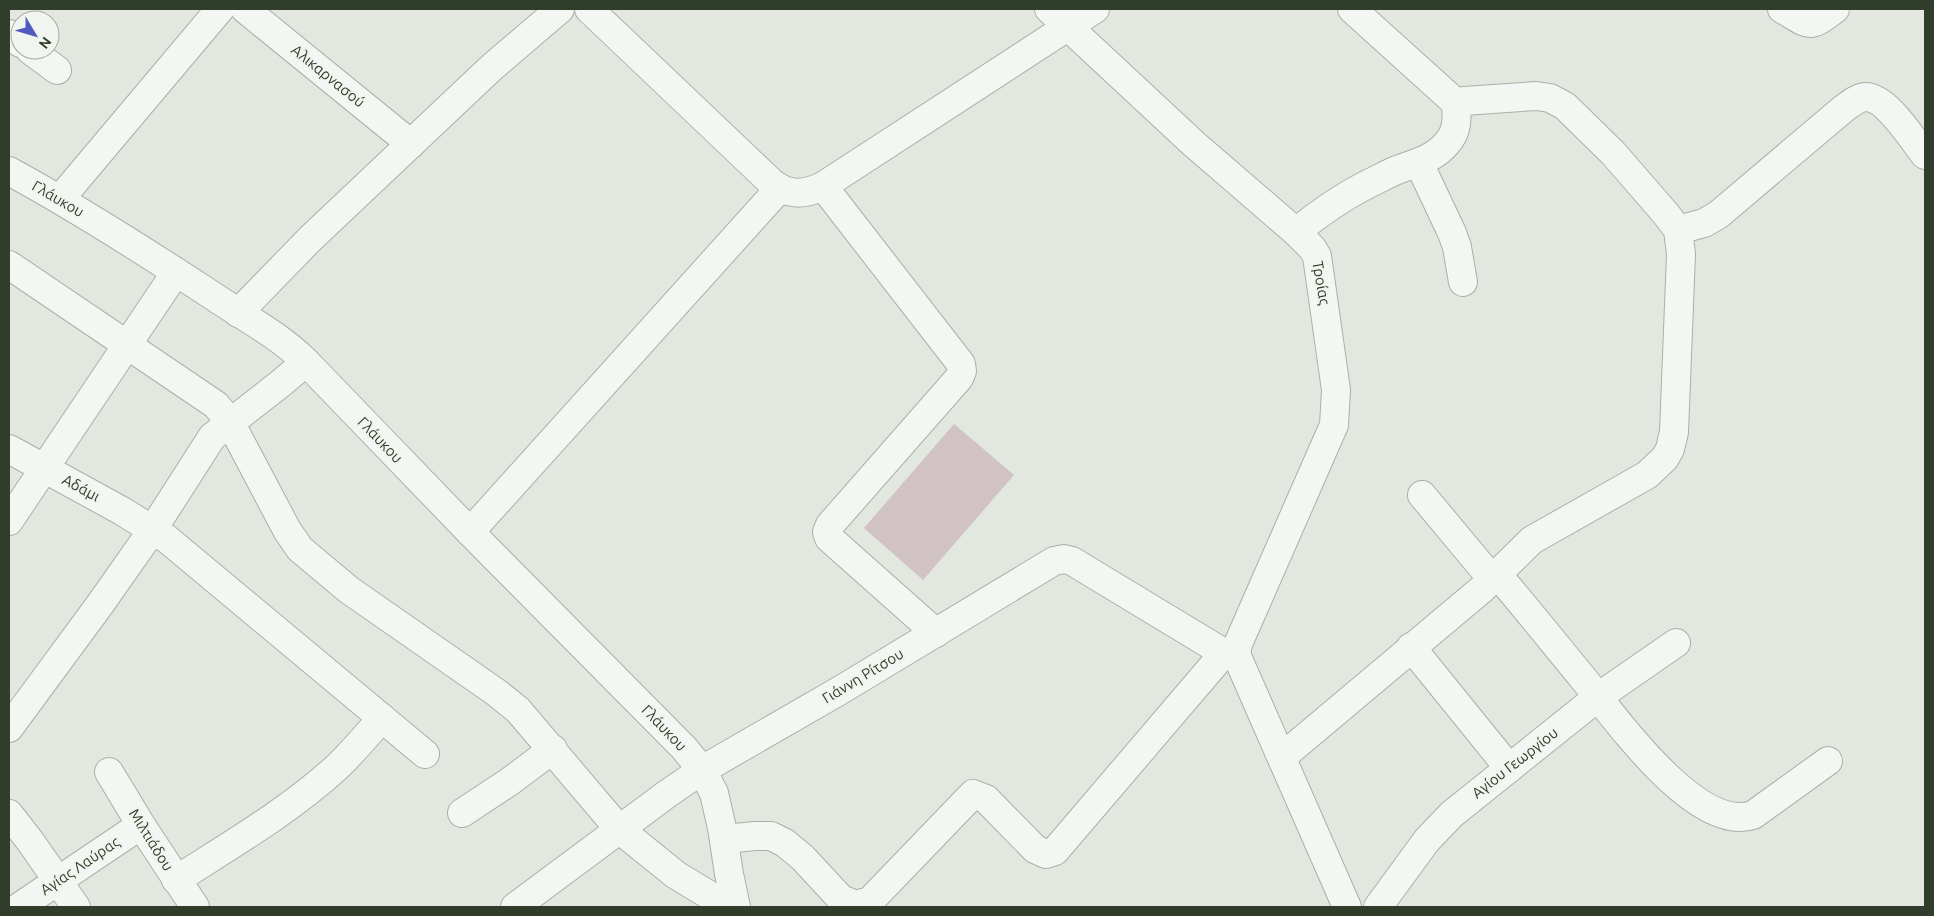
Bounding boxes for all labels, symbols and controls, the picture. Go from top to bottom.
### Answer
north arrow [10,10,60,60]
text: N [36,34,55,52]
street label: Αλικαρνασού [288,41,368,110]
street label: Γλάυκου [29,177,87,220]
street label: Τροίας [1309,259,1334,307]
street label: Γλάυκου [354,413,406,466]
street label: Αδάμι [60,471,103,505]
street label: Γιάννη Ρίτσου [819,645,906,706]
street label: Γλάυκου [638,701,690,754]
street label: Αγίου Γεωργίου [1468,724,1561,801]
street label: Μιλτιάδου [126,806,177,874]
street label: Αγίας Λαύρας [37,833,123,898]

